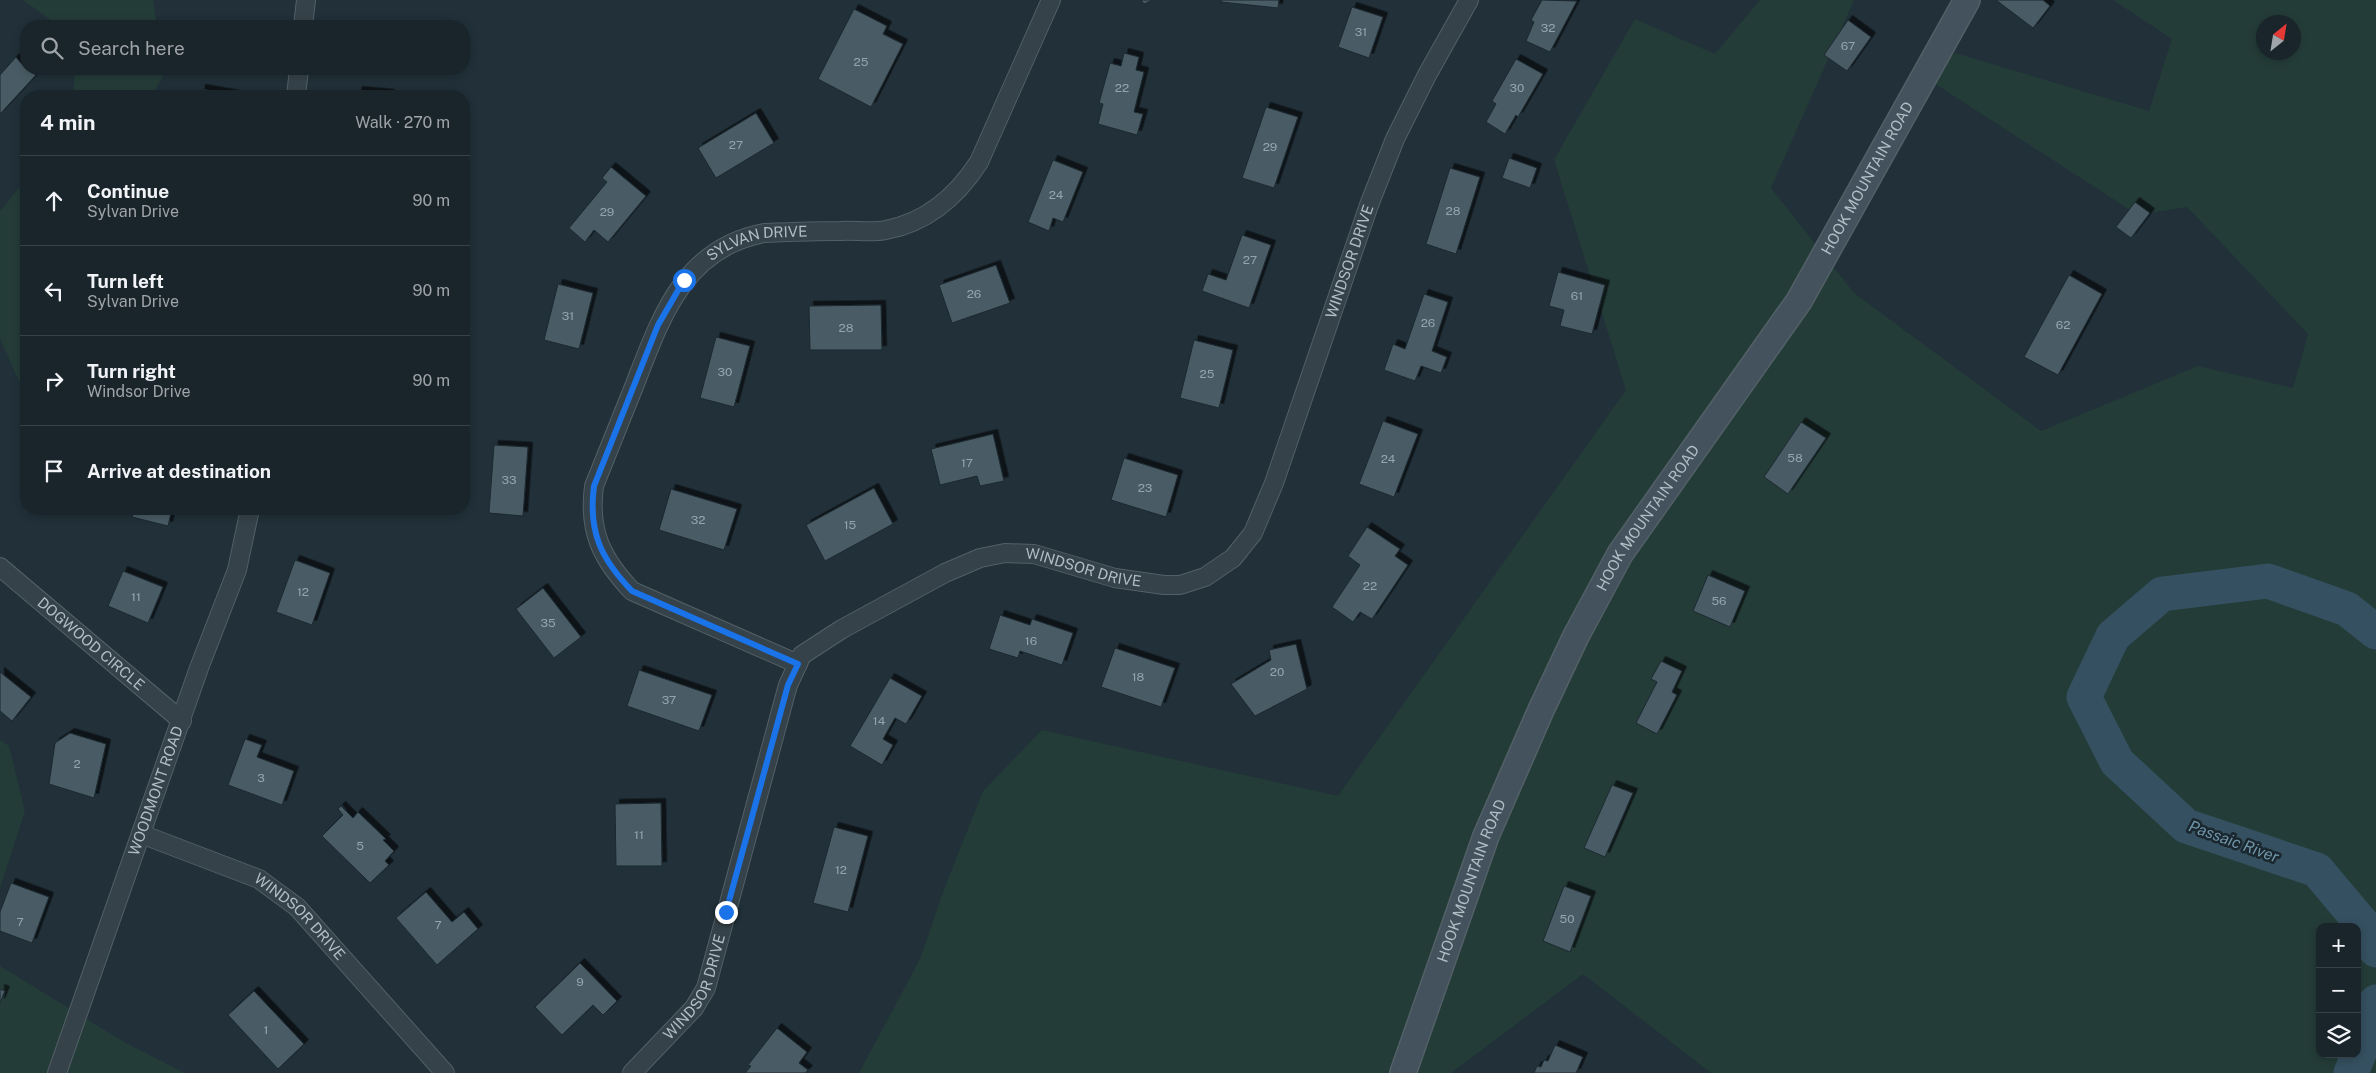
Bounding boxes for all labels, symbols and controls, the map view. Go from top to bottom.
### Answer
north arrow [2256,15,2301,60]
search box [20,20,470,75]
house number: 32 [1541,21,1555,35]
house number: 31 [1355,25,1367,39]
icon: search [38,34,66,62]
text: Search here [78,37,185,59]
house number: 67 [1841,39,1855,53]
house number: 25 [854,55,869,69]
house number: 22 [1115,81,1129,95]
house number: 30 [1510,81,1524,95]
street label: HOOK MOUNTAIN ROAD [1818,99,1916,257]
text: 4 min [40,110,95,135]
text: Walk · 270 m [355,113,450,132]
house number: 27 [729,138,743,152]
house number: 29 [1263,140,1277,154]
text: Continue [87,180,169,202]
icon: ahead [40,187,68,215]
house number: 24 [1049,188,1064,202]
text: 90 m [413,191,450,210]
text: Sylvan Drive [87,202,179,221]
street label: WINDSOR DRIVE [1322,202,1376,321]
house number: 28 [1446,204,1461,218]
house number: 29 [600,205,614,219]
street label: SYLVAN DRIVE [703,222,808,264]
house number: 27 [1243,253,1257,267]
route start [673,269,696,292]
text: Turn left [87,270,164,292]
icon: left [40,277,68,305]
text: 90 m [413,281,450,300]
house number: 26 [967,287,981,301]
house number: 61 [1571,289,1583,303]
text: Sylvan Drive [87,292,179,311]
house number: 31 [562,309,574,323]
house number: 26 [1421,316,1435,330]
house number: 62 [2056,318,2070,332]
house number: 28 [839,321,854,335]
text: Turn right [87,360,176,382]
house number: 30 [718,365,732,379]
icon: right [40,367,68,395]
house number: 25 [1200,367,1215,381]
text: 90 m [413,371,450,390]
text: Windsor Drive [87,382,191,401]
street label: HOOK MOUNTAIN ROAD [1593,441,1703,594]
house number: 58 [1787,451,1803,465]
house number: 24 [1381,452,1396,466]
house number: 17 [961,456,973,470]
icon: arrive [40,457,68,485]
text: Arrive at destination [87,460,271,482]
house number: 33 [501,473,517,487]
house number: 23 [1138,481,1152,495]
house number: 32 [691,513,705,527]
house number: 15 [844,518,857,532]
street label: WINDSOR DRIVE [1025,545,1142,590]
house number: 22 [1363,579,1377,593]
house number: 12 [297,585,309,599]
house number: 11 [131,590,141,604]
street label: DOGWOOD CIRCLE [34,593,148,694]
house number: 56 [1711,594,1727,608]
house number: 35 [540,616,556,630]
house number: 16 [1025,634,1037,648]
house number: 20 [1270,665,1284,679]
house number: 18 [1132,670,1145,684]
house number: 37 [662,693,676,707]
house number: 14 [873,714,886,728]
street label: WOODMONT ROAD [125,724,186,858]
house number: 2 [73,757,81,771]
house number: 3 [257,771,265,785]
street label: HOOK MOUNTAIN ROAD [1433,797,1509,964]
water label: Passaic River [2186,816,2282,867]
house number: 11 [634,828,644,842]
house number: 5 [356,839,364,853]
house number: 12 [835,863,847,877]
street label: WINDSOR DRIVE [251,869,349,963]
route end [715,901,738,924]
house number: 50 [1559,912,1575,926]
house number: 7 [16,915,24,929]
house number: 7 [434,918,442,932]
map controls [2316,923,2361,1058]
button: + [2316,923,2361,968]
street label: WINDSOR DRIVE [660,932,728,1043]
button: − [2316,968,2361,1013]
house number: 9 [576,975,584,989]
button: layers [2316,1013,2361,1058]
house number: 1 [264,1023,268,1037]

